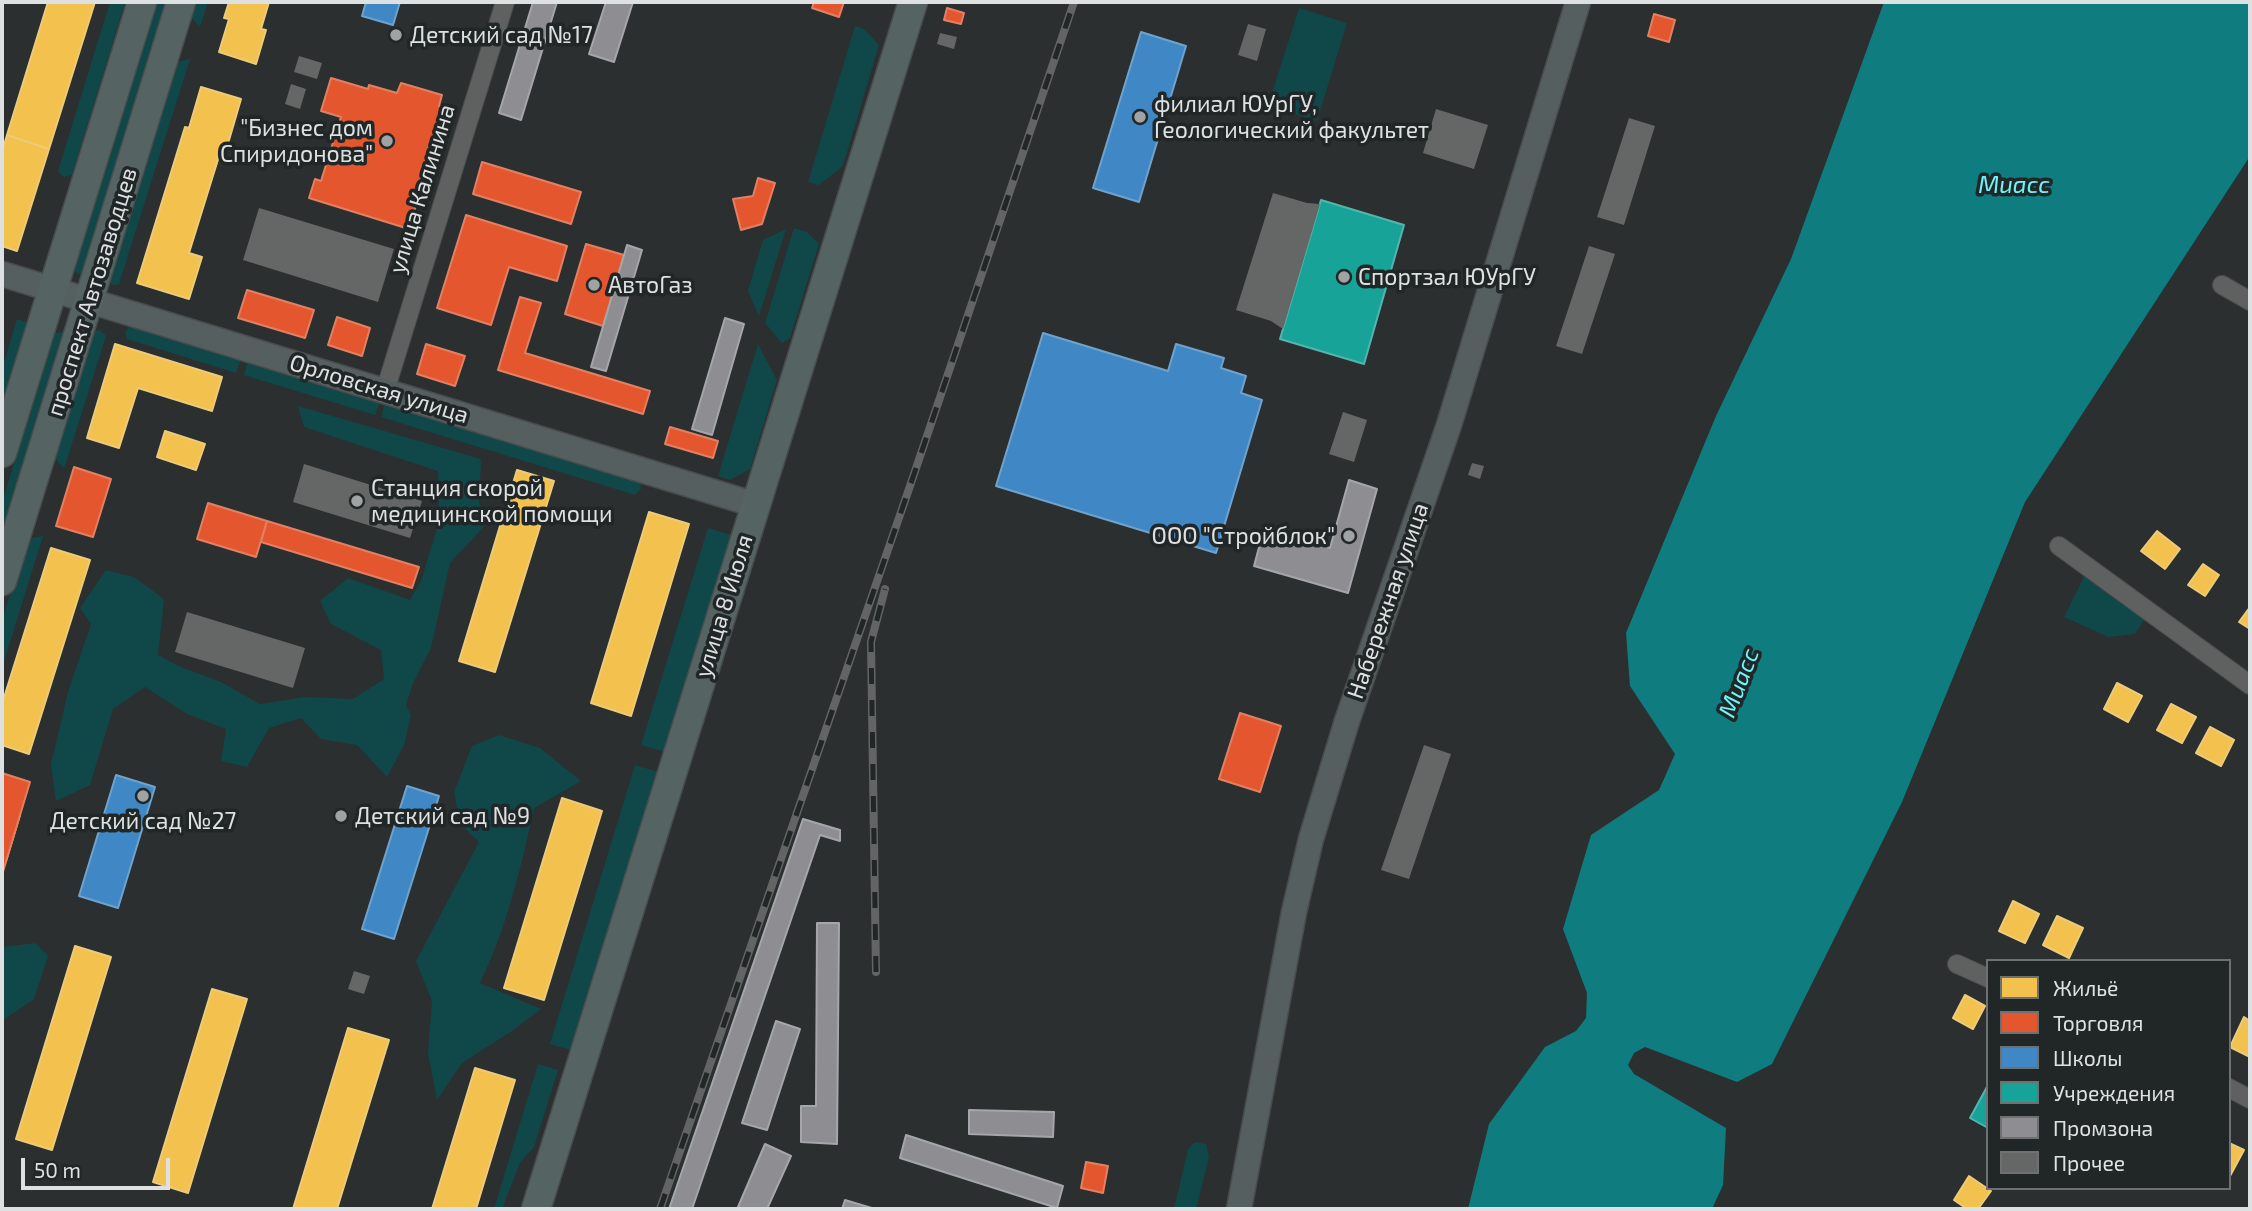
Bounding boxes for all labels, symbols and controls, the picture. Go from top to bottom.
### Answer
place label: Детский сад №17 [410,21,593,49]
marker: Детский сад №17 [388,27,404,43]
place label: филиал ЮУрГУ, Геологический факультет [1154,90,1429,144]
street label: улица Калинина [383,101,461,277]
marker: филиал ЮУрГУ, Геологический факультет [1132,109,1148,125]
place label: "Бизнес дом Спиридонова" [220,114,373,168]
marker: "Бизнес дом Спиридонова" [379,133,395,149]
street label: проспект Автозаводцев [41,164,143,420]
water label: Миасс [1978,171,2050,199]
place label: Спортзал ЮУрГУ [1358,263,1536,291]
marker: Спортзал ЮУрГУ [1336,269,1352,285]
place label: АвтоГаз [608,271,693,299]
marker: АвтоГаз [586,277,602,293]
street label: Орловская улица [286,349,472,429]
place label: Станция скорой медицинской помощи [371,474,612,528]
marker: Станция скорой медицинской помощи [349,493,365,509]
street label: Набережная улица [1342,499,1434,703]
place label: ООО "Стройблок" [1152,522,1335,550]
marker: ООО "Стройблок" [1341,528,1357,544]
street label: улица 8 Июля [689,531,759,681]
water label: Миасс [1713,644,1765,722]
marker: Детский сад №27 [135,788,151,804]
place label: Детский сад №9 [355,802,530,830]
place label: Детский сад №27 [50,807,236,835]
marker: Детский сад №9 [333,808,349,824]
legend [1986,959,2231,1190]
text: Жильё [2053,975,2118,1000]
text: Торговля [2053,1010,2143,1035]
text: Школы [2053,1045,2122,1070]
text: Учреждения [2053,1080,2175,1105]
text: Промзона [2053,1115,2153,1140]
scale bar [24,1144,173,1188]
text: Прочее [2053,1150,2125,1175]
text: 50 m [34,1157,81,1182]

